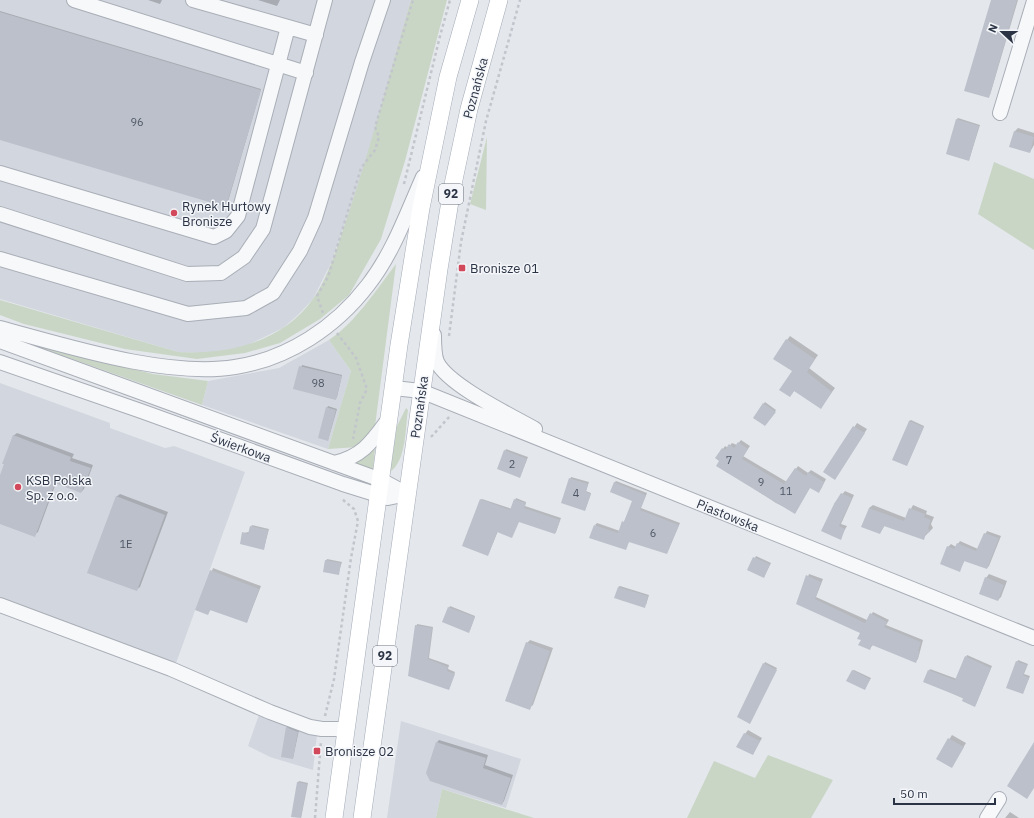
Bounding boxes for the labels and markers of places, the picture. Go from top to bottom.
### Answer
place label: Rynek Hurtowy Bronisze [182,198,271,230]
marker: Rynek Hurtowy Bronisze [169,208,179,218]
place label: Bronisze 01 [470,260,539,277]
marker: Bronisze 01 [457,263,467,273]
place label: KSB Polska Sp. z o.o. [26,472,92,504]
marker: KSB Polska Sp. z o.o. [13,482,23,492]
place label: Bronisze 02 [325,743,394,760]
marker: Bronisze 02 [312,746,322,756]

